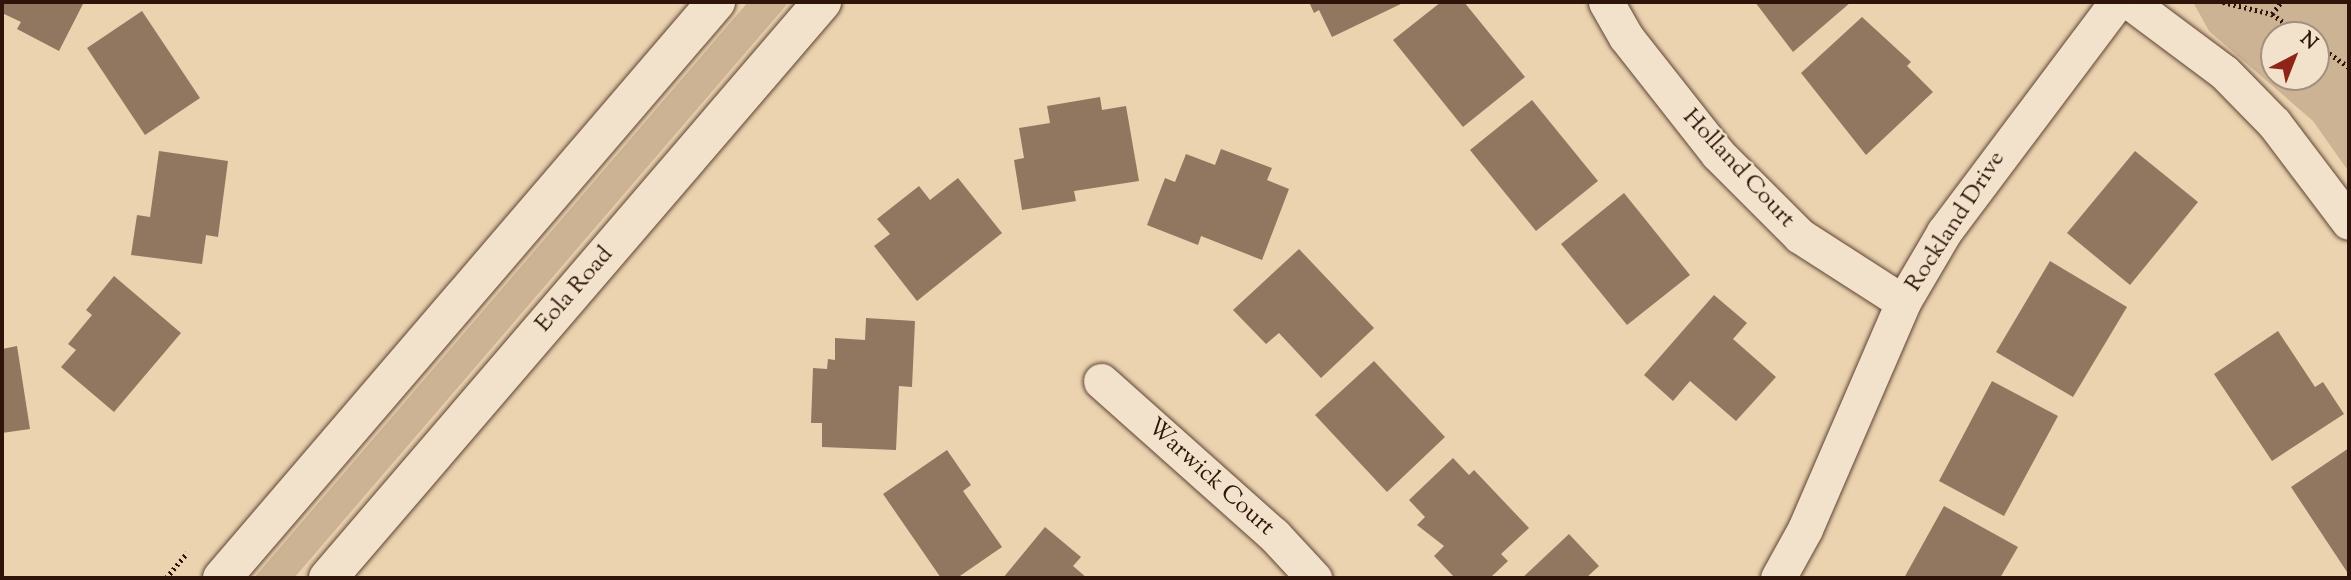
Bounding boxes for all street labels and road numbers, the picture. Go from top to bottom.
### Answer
street label: Holland Court [1676,104,1800,234]
street label: Rockland Drive [1900,146,2012,298]
street label: Eola Road [530,241,620,339]
street label: Warwick Court [1140,413,1280,543]

